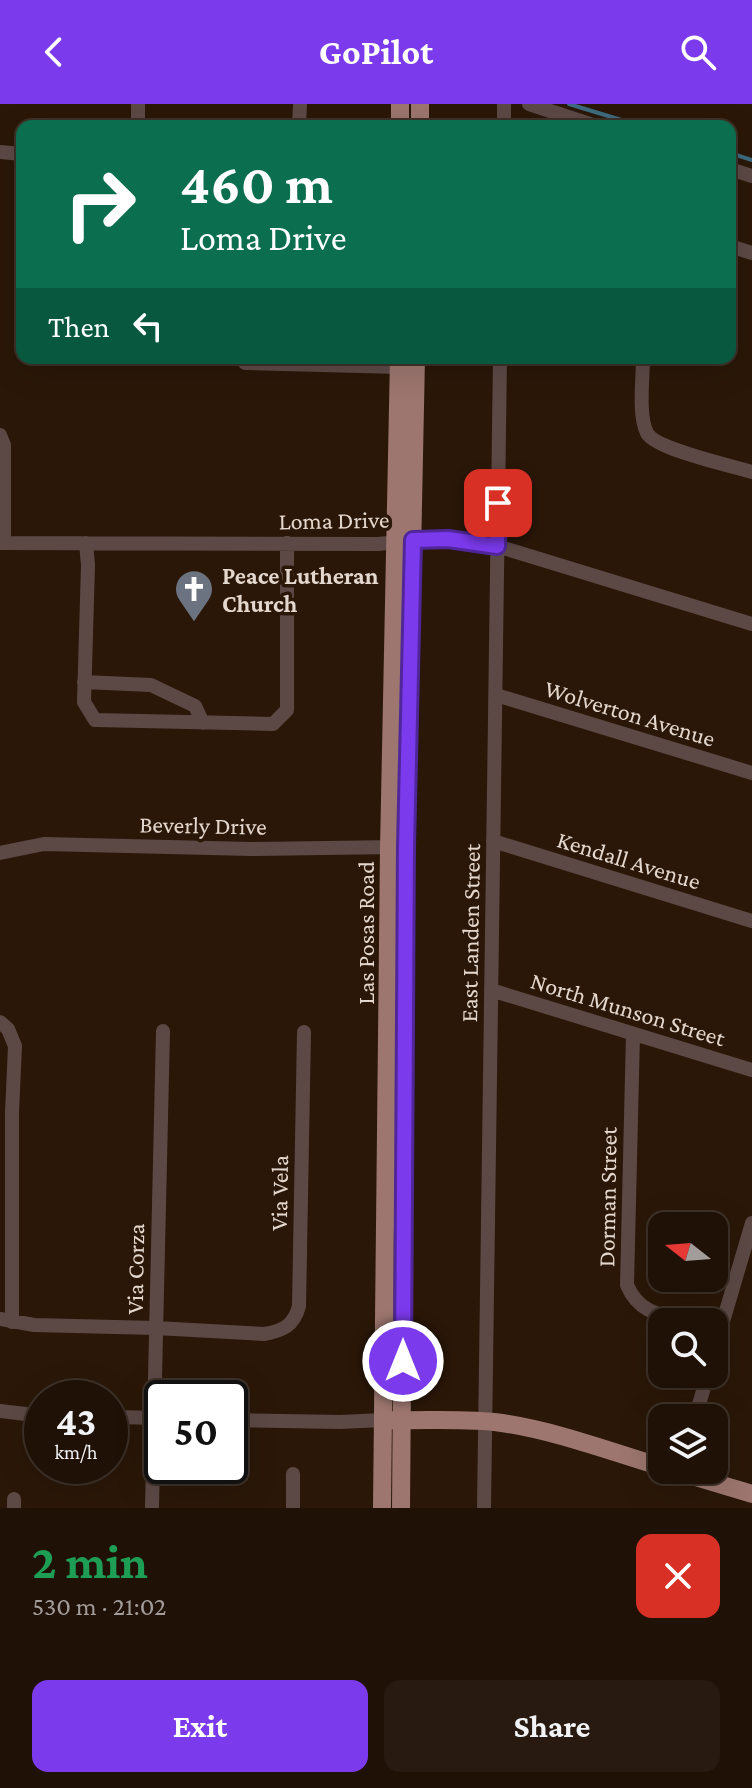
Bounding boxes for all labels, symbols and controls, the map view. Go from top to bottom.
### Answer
icon: back [32,30,76,74]
icon: search [676,30,720,74]
text: GoPilot [319,32,433,72]
icon: right [48,152,152,256]
text: 460 m [180,153,333,215]
text: Loma Drive [180,218,346,258]
icon: left [126,304,170,348]
text: Then [48,310,110,343]
pin [464,469,532,537]
icon: arrive [476,481,520,525]
street label: Loma Drive [278,506,390,534]
place label: Peace Lutheran Church [222,562,379,617]
church icon: Peace Lutheran Church [173,568,215,623]
street label: Wolverton Avenue [541,674,719,752]
street label: Beverly Drive [139,810,267,840]
street label: Kendall Avenue [554,825,704,895]
street label: East Landen Street [455,842,485,1023]
street label: Las Posas Road [352,861,379,1005]
street label: North Munson Street [528,967,729,1052]
street label: Dorman Street [592,1126,622,1267]
street label: Via Vela [265,1155,293,1231]
north arrow [648,1212,728,1292]
map controls [648,1212,728,1484]
street label: Via Corza [121,1223,149,1315]
button: search [648,1308,728,1388]
position arrow [361,1319,445,1403]
speed limit sign: 50 [144,1380,248,1484]
text: 43 [56,1399,96,1444]
button: layers [648,1404,728,1484]
text: km/h [54,1441,98,1463]
button: close [636,1534,720,1618]
text: 2 min [32,1535,148,1588]
text: 530 m · 21:02 [32,1592,167,1621]
button: Exit [32,1680,368,1772]
button: Share [384,1680,720,1772]

